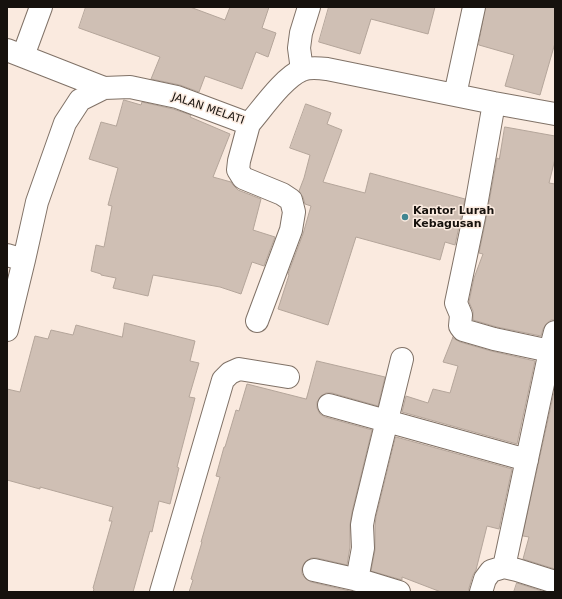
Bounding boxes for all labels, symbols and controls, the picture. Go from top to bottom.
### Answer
street label: JALAN MELATI [170,90,246,128]
place label: Kantor Lurah Kebagusan [413,204,494,230]
marker: Kantor Lurah Kebagusan [400,212,410,222]

